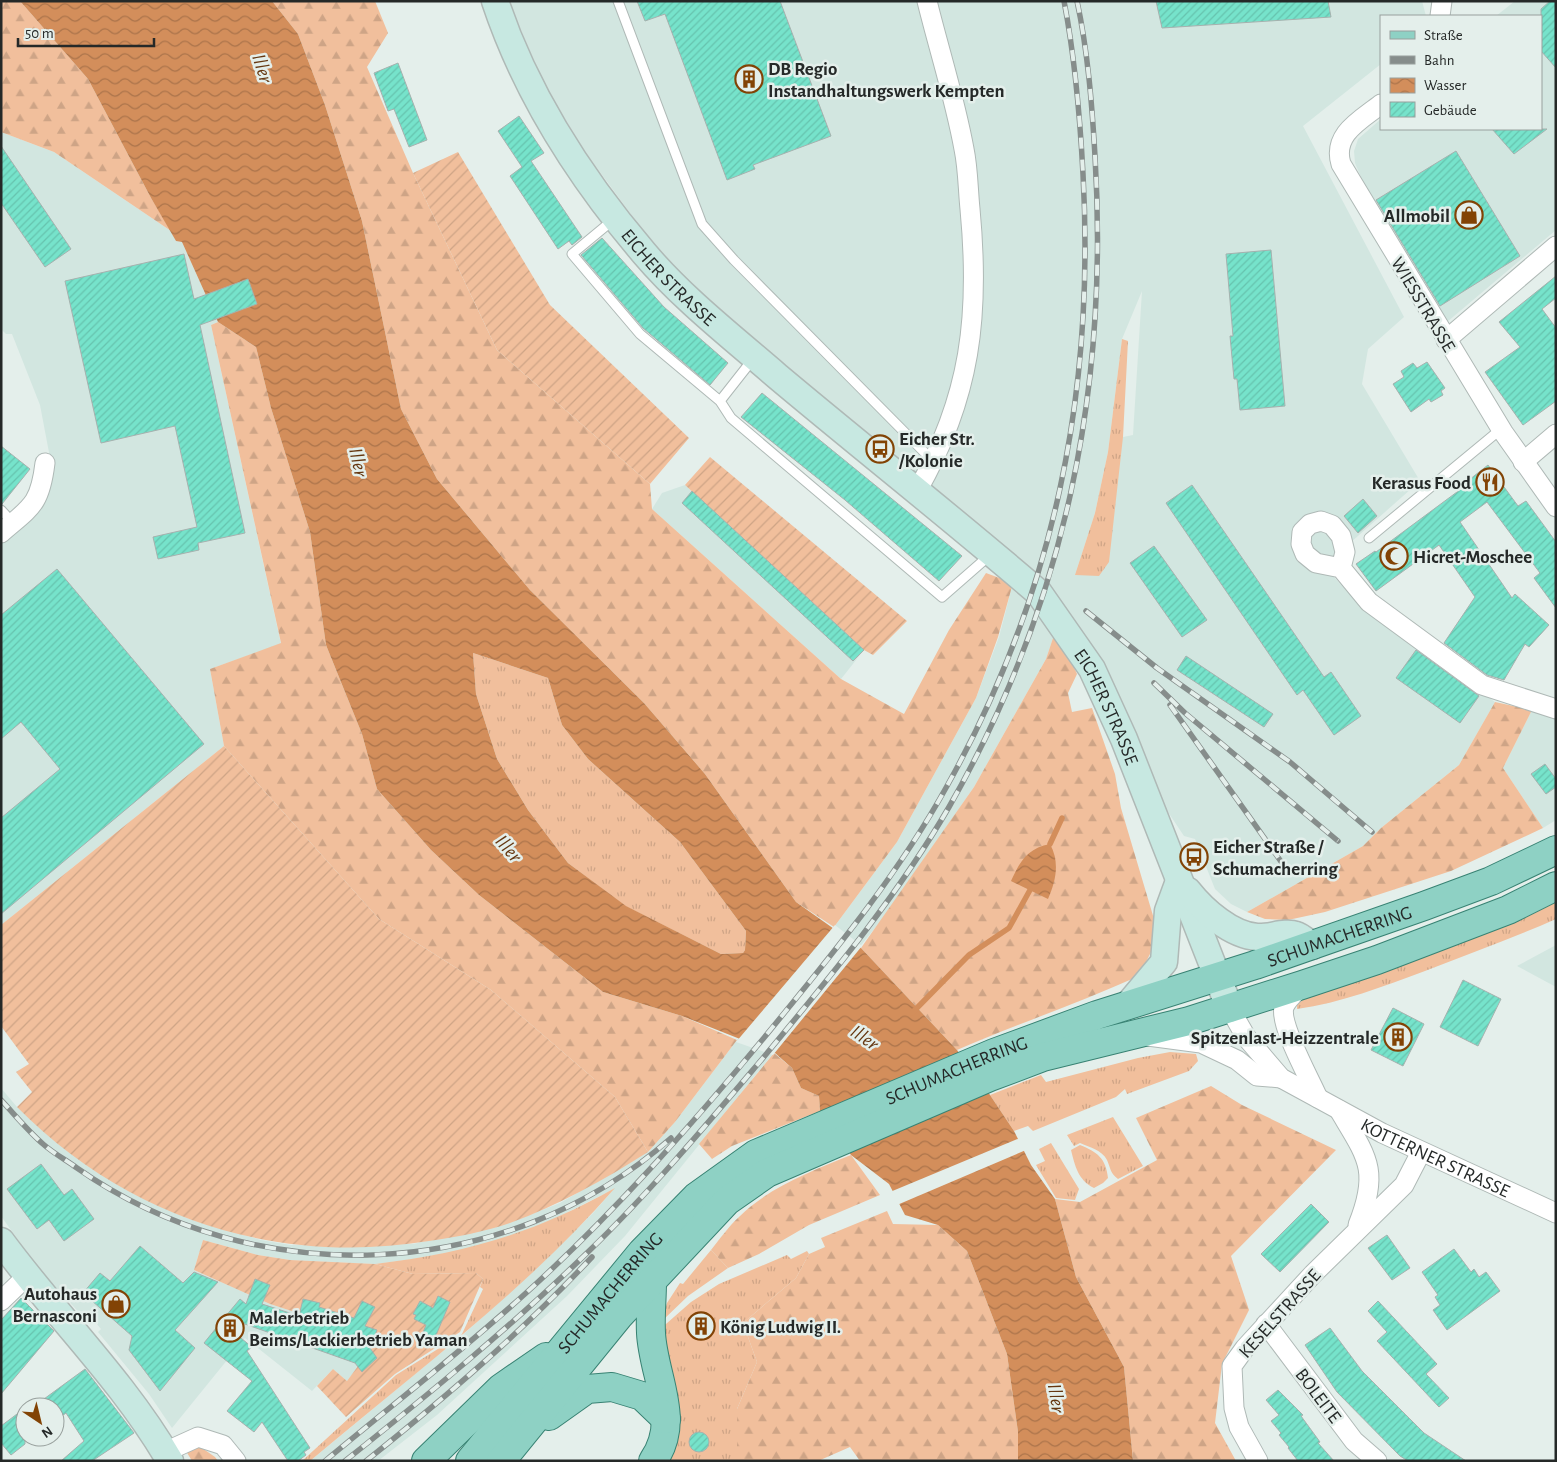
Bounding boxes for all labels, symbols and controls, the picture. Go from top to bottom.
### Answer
scale bar [18,15,154,47]
legend [1380,15,1542,130]
text: 50 m [25,26,54,41]
text: Straße [1424,28,1463,43]
water label: Iller [248,51,276,86]
text: Bahn [1424,53,1454,68]
place label: DB Regio Instandhaltungswerk Kempten [768,60,1005,101]
building icon: DB Regio Instandhaltungswerk Kempten [734,64,764,94]
text: Wasser [1424,78,1467,93]
text: Gebäude [1424,103,1477,118]
shop icon: Allmobil [1454,200,1484,230]
place label: Allmobil [1384,207,1450,226]
street label: EICHER STRASSE [617,226,719,330]
street label: WIESSTRASSE [1387,254,1458,355]
place label: Eicher Str. /Kolonie [898,430,975,471]
bus stop icon: Eicher Str. /Kolonie [865,434,895,464]
water label: Iller [345,446,371,479]
restaurant icon: Kerasus Food [1475,467,1505,497]
place label: Kerasus Food [1371,474,1471,493]
mosque icon: Hicret-Moschee [1379,541,1409,571]
place label: Hicret-Moschee [1413,548,1532,567]
street label: EICHER STRASSE [1070,646,1141,768]
water label: Iller [491,831,526,867]
place label: Eicher Straße / Schumacherring [1213,838,1338,879]
bus stop icon: Eicher Straße / Schumacherring [1179,842,1209,872]
street label: SCHUMACHERRING [1265,903,1415,971]
water label: Iller [847,1021,882,1055]
building icon: Spitzenlast-Heizzentrale [1383,1022,1413,1052]
place label: Spitzenlast-Heizzentrale [1191,1029,1379,1048]
street label: SCHUMACHERRING [883,1033,1030,1109]
street label: KOTTERNER STRASSE [1357,1115,1512,1201]
street label: SCHUMACHERRING [555,1229,667,1357]
street label: KESELSTRASSE [1236,1266,1325,1362]
place label: Autohaus Bernasconi [12,1285,97,1326]
shop icon: Autohaus Bernasconi [101,1289,131,1319]
place label: Malerbetrieb Beims/Lackierbetrieb Yaman [249,1309,468,1350]
building icon: König Ludwig II. [686,1311,716,1341]
building icon: Malerbetrieb Beims/Lackierbetrieb Yaman [215,1313,245,1343]
place label: König Ludwig II. [720,1318,841,1337]
street label: BOLEITE [1291,1365,1344,1427]
water label: Iller [1044,1382,1068,1415]
north arrow [15,1397,65,1447]
text: N [39,1423,55,1440]

